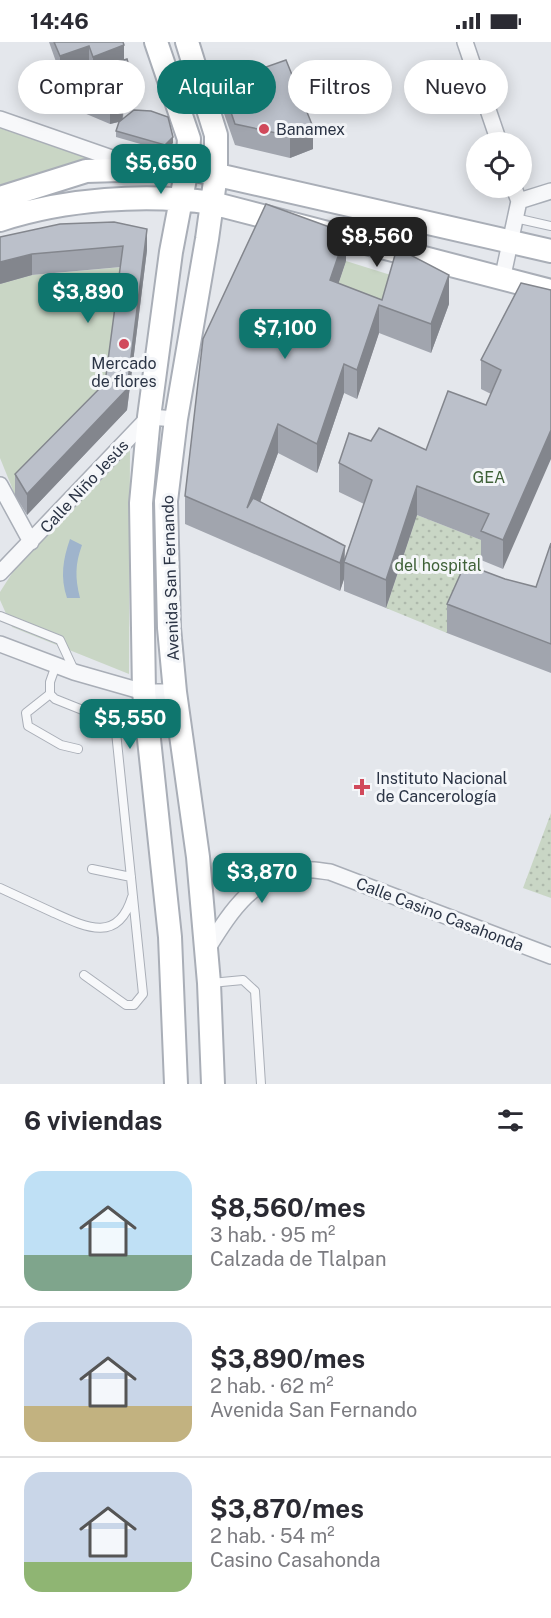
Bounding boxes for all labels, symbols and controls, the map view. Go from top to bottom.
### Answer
text: 14:46 [30,8,89,34]
chip: Comprar [18,60,145,114]
chip: Alquilar [157,60,276,114]
chip: Filtros [288,60,392,114]
chip: Nuevo [404,60,508,114]
place label: Banamex [276,120,345,139]
marker: Banamex [257,122,271,136]
map controls [466,132,532,198]
button: locate [466,132,532,198]
pin: $5,650 [112,144,210,195]
text: $5,650 [125,151,197,175]
pin: $8,560 [328,217,426,268]
text: $8,560 [341,224,413,248]
pin: $3,890 [39,273,137,324]
text: $3,890 [52,280,124,304]
pin: $7,100 [236,309,334,360]
text: $7,100 [253,316,317,340]
marker: Mercado de flores [117,337,131,351]
place label: Mercado de flores [91,354,157,391]
street label: Calle Niño Jesús [36,436,132,537]
park label: GEA [473,468,505,487]
street label: Avenida San Fernando [158,495,183,661]
park label: del hospital [394,556,482,575]
pin: $5,550 [81,699,179,750]
text: $5,550 [94,706,166,730]
place label: Instituto Nacional de Cancerología [376,769,508,806]
marker: Instituto Nacional de Cancerología [353,778,371,796]
pin: $3,870 [213,853,311,904]
text: $3,870 [227,860,297,884]
street label: Calle Casino Casahonda [353,874,526,955]
icon: filters [494,1104,527,1137]
text: 6 viviendas [24,1105,162,1136]
text: $8,560/mes [210,1192,366,1223]
icon: home [72,1195,144,1267]
text: 3 hab. · 95 m² [210,1223,335,1247]
text: Calzada de Tlalpan [210,1247,386,1271]
text: $3,890/mes [210,1343,365,1374]
icon: home [72,1346,144,1418]
text: 2 hab. · 62 m² [210,1374,334,1398]
text: Avenida San Fernando [210,1398,417,1422]
text: $3,870/mes [210,1493,364,1524]
icon: home [72,1496,144,1568]
text: 2 hab. · 54 m² [210,1524,335,1548]
text: Casino Casahonda [210,1548,381,1572]

